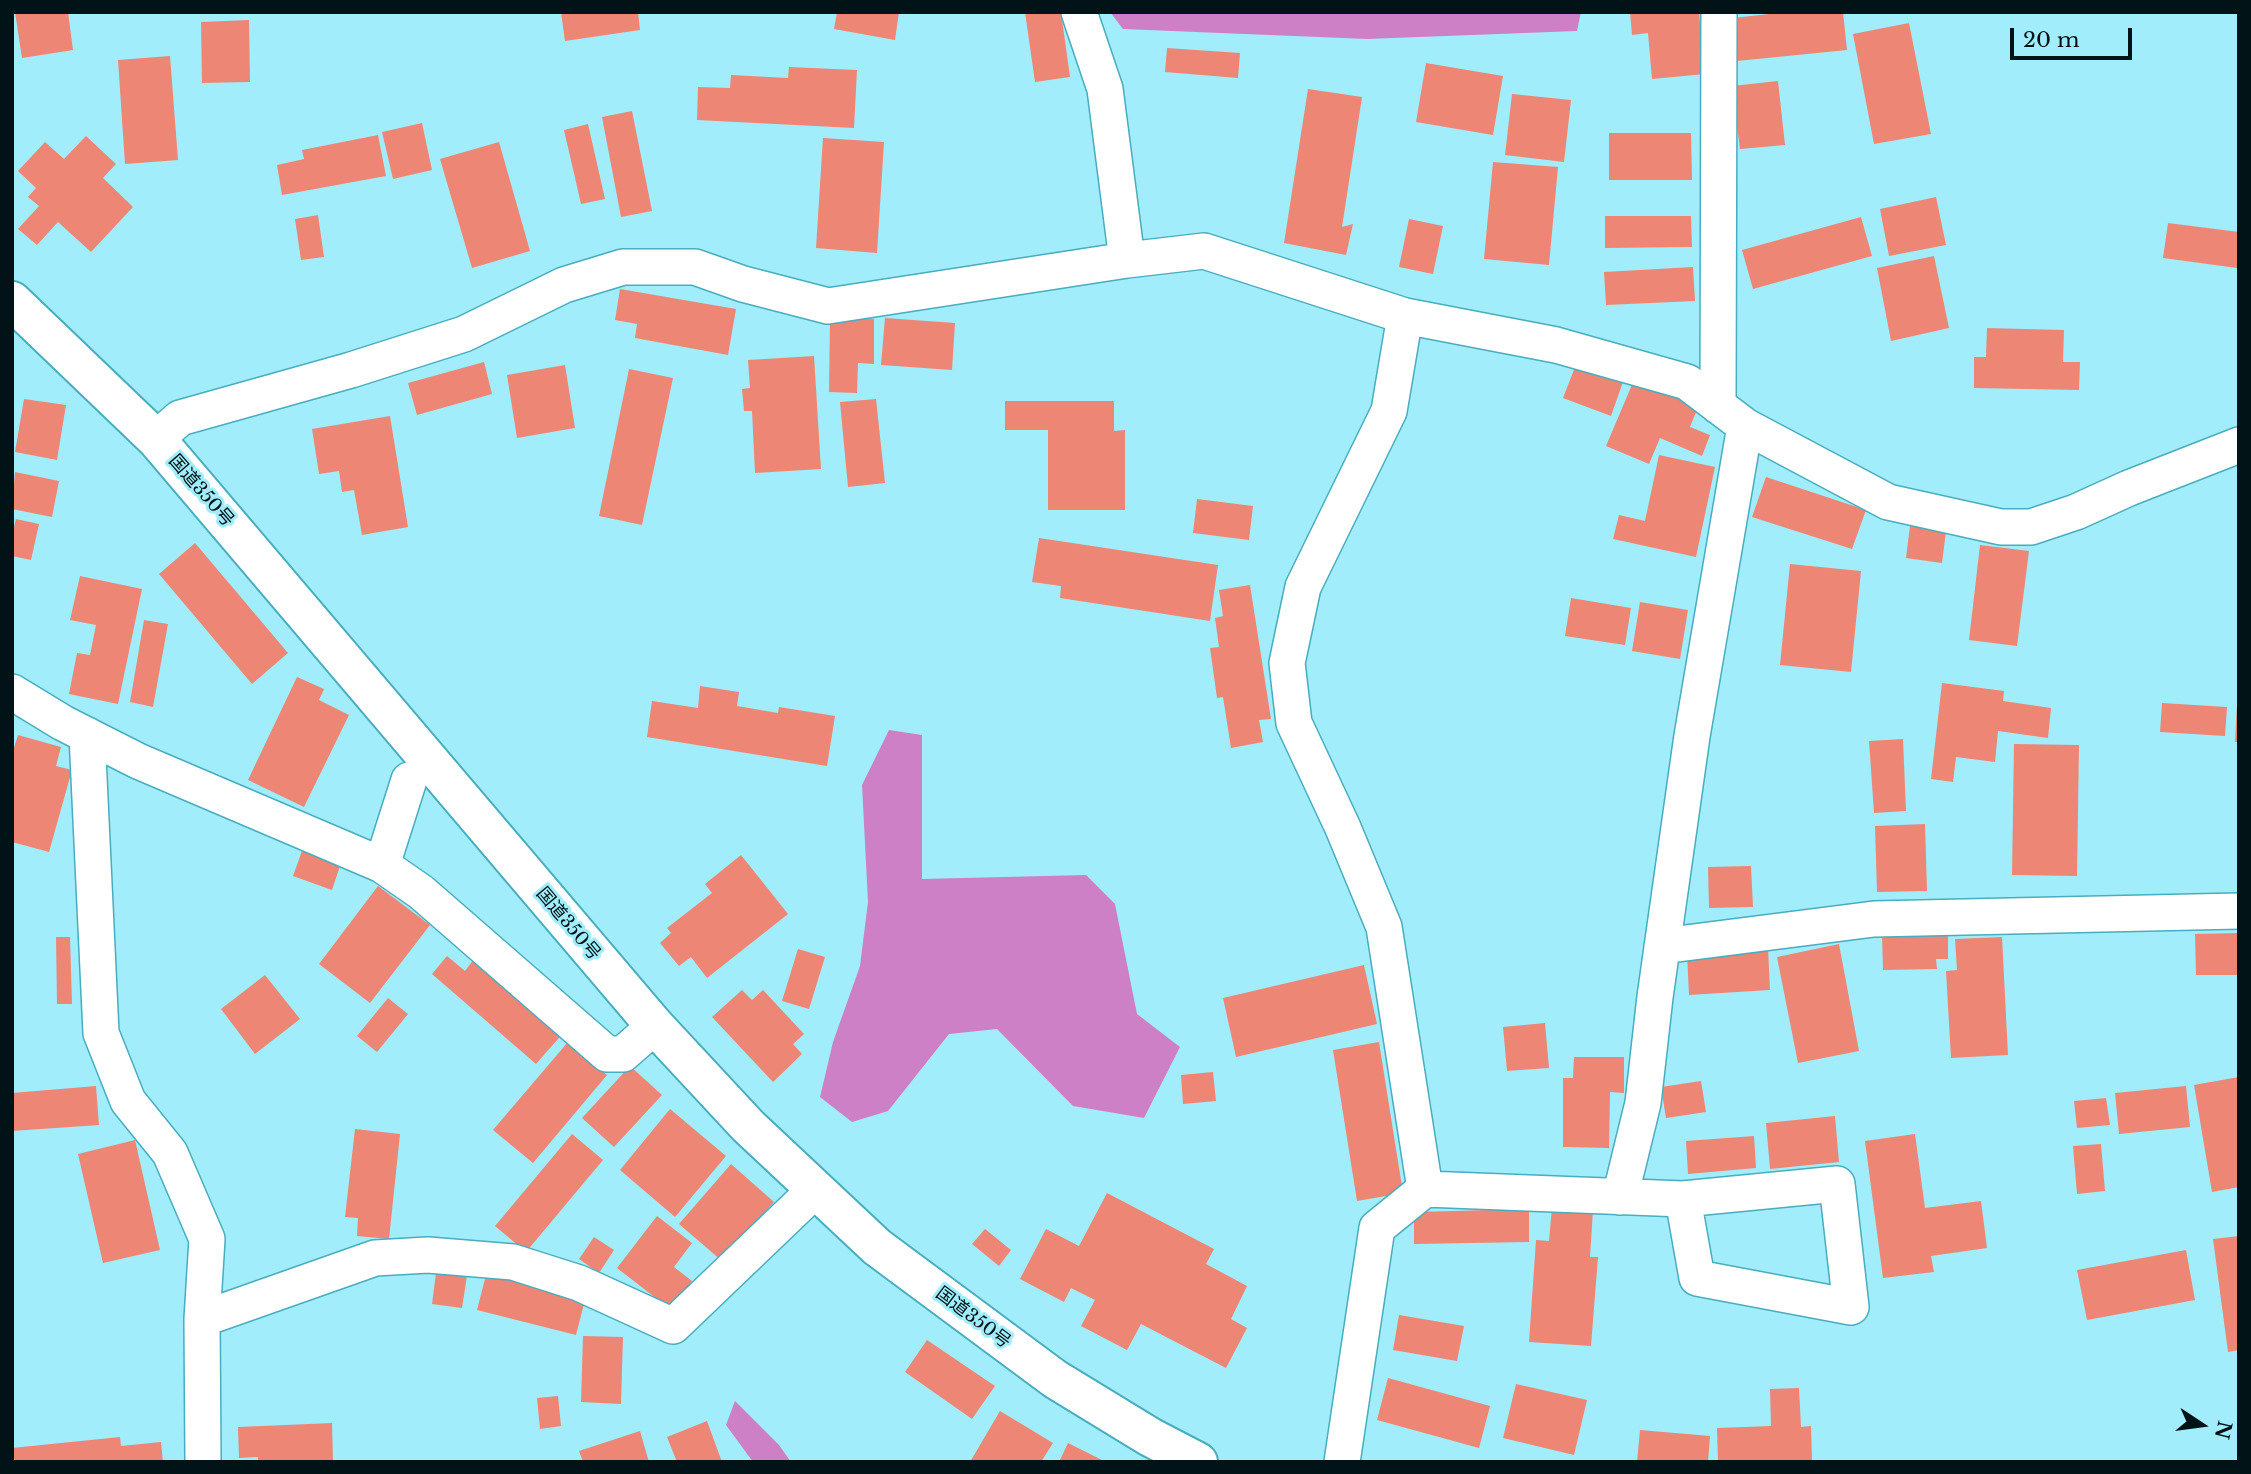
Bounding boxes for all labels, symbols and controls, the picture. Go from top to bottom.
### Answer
scale bar [2013,14,2136,58]
text: 20 m [2023,27,2080,53]
street label: 国道350号 [164,451,238,531]
street label: 国道350号 [531,883,605,965]
street label: 国道350号 [931,1283,1015,1353]
north arrow [2167,1390,2237,1460]
text: N [2210,1419,2236,1441]

